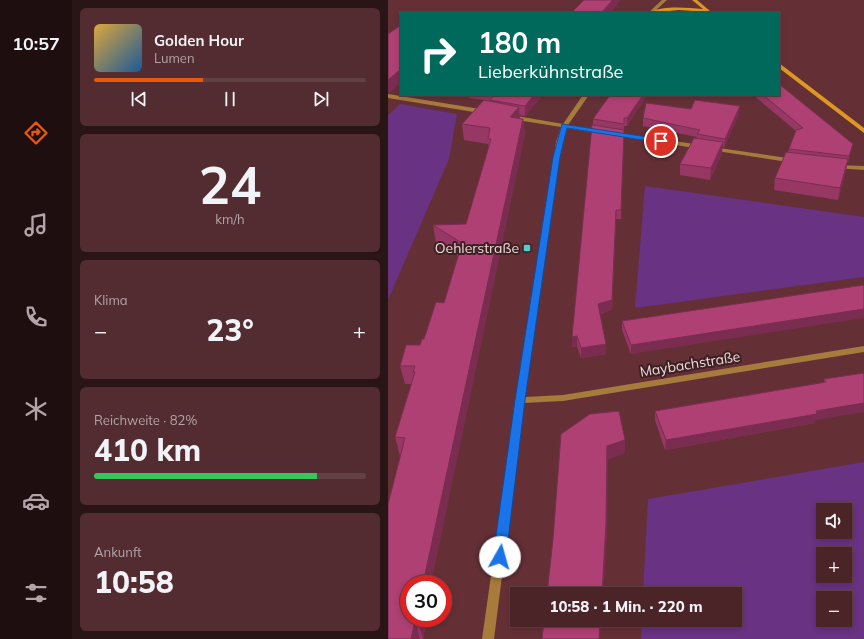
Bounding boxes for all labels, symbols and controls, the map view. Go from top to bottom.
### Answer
text: 180 m [478,25,561,60]
icon: right [412,28,464,80]
text: Golden Hour [154,31,244,50]
text: 10:57 [12,32,60,55]
text: Lumen [154,50,195,66]
text: Lieberkühnstraße [478,60,623,83]
icon: previous [128,88,150,110]
icon: pause [219,88,241,110]
icon: next [310,88,332,110]
icon: directions [22,119,50,147]
pin [644,124,678,158]
icon: arrive [650,130,672,152]
text: 24 [199,152,261,217]
icon: music [22,211,50,239]
text: km/h [215,211,245,227]
place label: Oehlerstraße [435,239,519,257]
marker: Oehlerstraße [522,243,532,253]
text: Klima [94,292,128,308]
icon: phone [22,303,50,331]
text: 23° [206,311,254,349]
text: − [94,317,107,345]
text: + [353,317,366,345]
street label: Maybachstraße [639,347,741,381]
icon: climate [22,395,50,423]
text: Reichweite · 82% [94,412,198,428]
text: 410 km [94,431,201,469]
icon: car [22,487,50,515]
map controls [816,503,852,627]
button: sound [816,503,852,539]
position arrow [479,536,521,578]
text: Ankunft [94,544,142,560]
button: + [816,547,852,583]
text: 10:58 [94,563,174,601]
speed limit sign: 30 [400,575,452,627]
icon: filters [22,579,50,607]
button: − [816,591,852,627]
text: 10:58 · 1 Min. · 220 m [549,597,703,616]

